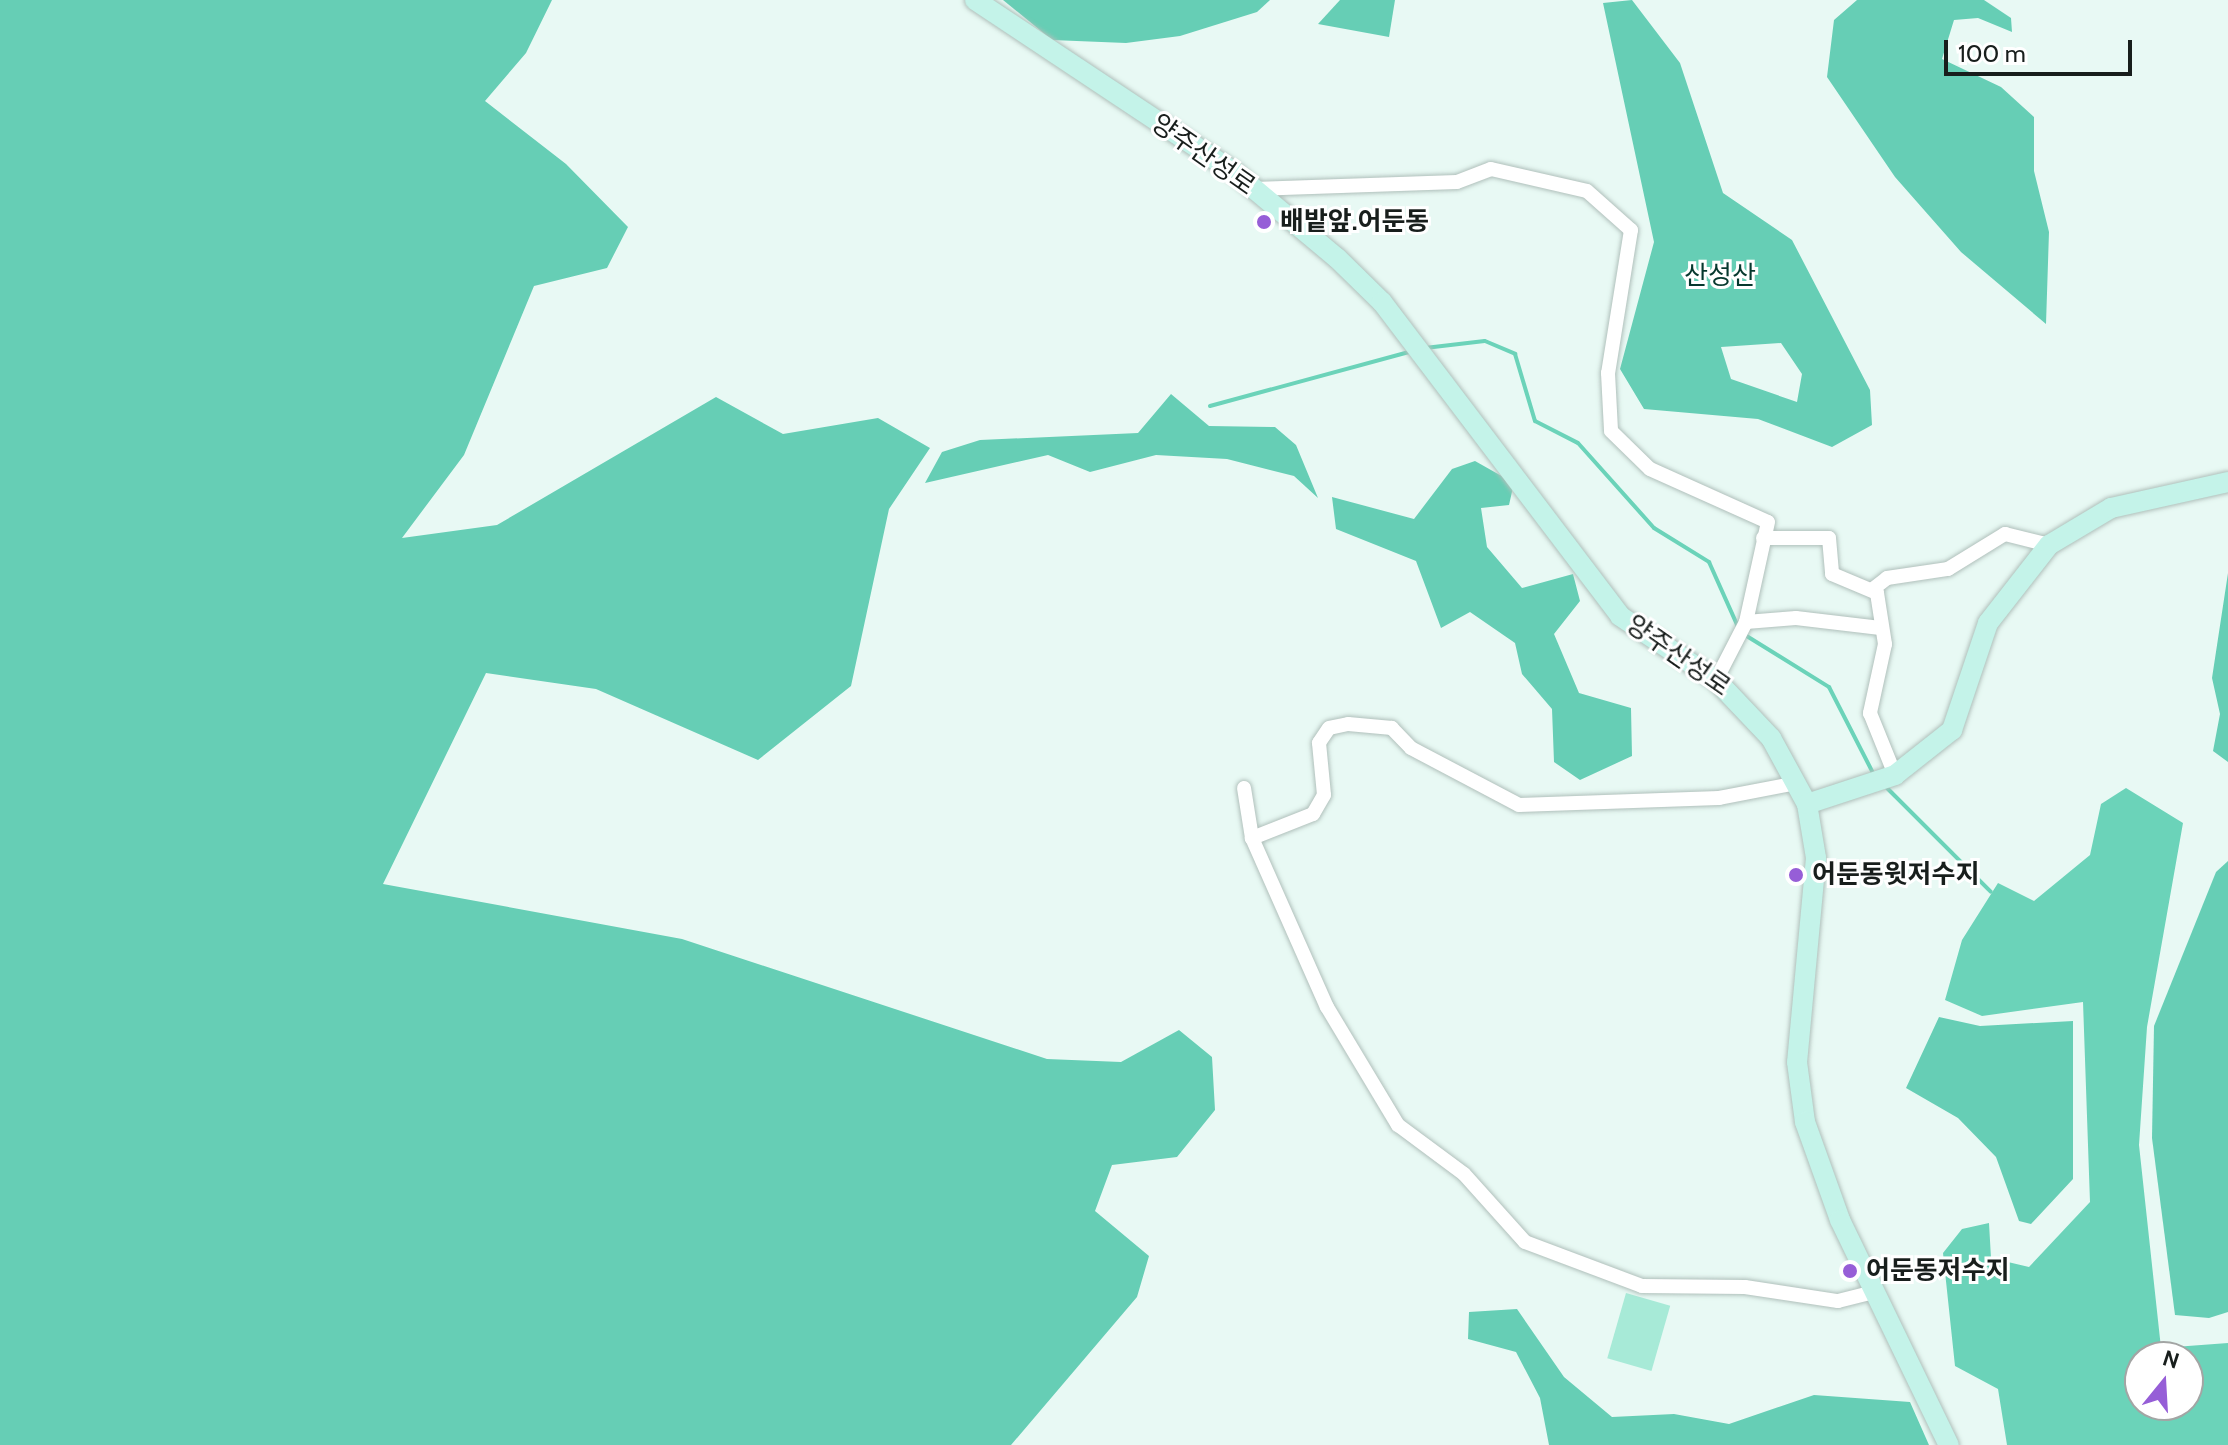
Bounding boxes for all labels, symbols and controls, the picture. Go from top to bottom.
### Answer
scale bar [1948,24,2136,74]
text: 100 m [1958,39,2026,68]
street label: 양주산성로 [1145,108,1261,202]
place label: 배밭앞.어둔동 [1280,206,1429,238]
marker: 배밭앞.어둔동 [1255,213,1273,231]
park label: 산성산 [1684,260,1756,292]
street label: 양주산성로 [1620,609,1736,703]
place label: 어둔동윗저수지 [1812,859,1979,891]
marker: 어둔동윗저수지 [1787,866,1805,884]
place label: 어둔동저수지 [1866,1255,2010,1287]
marker: 어둔동저수지 [1841,1262,1859,1280]
north arrow [2124,1341,2204,1421]
text: N [2159,1344,2183,1375]

